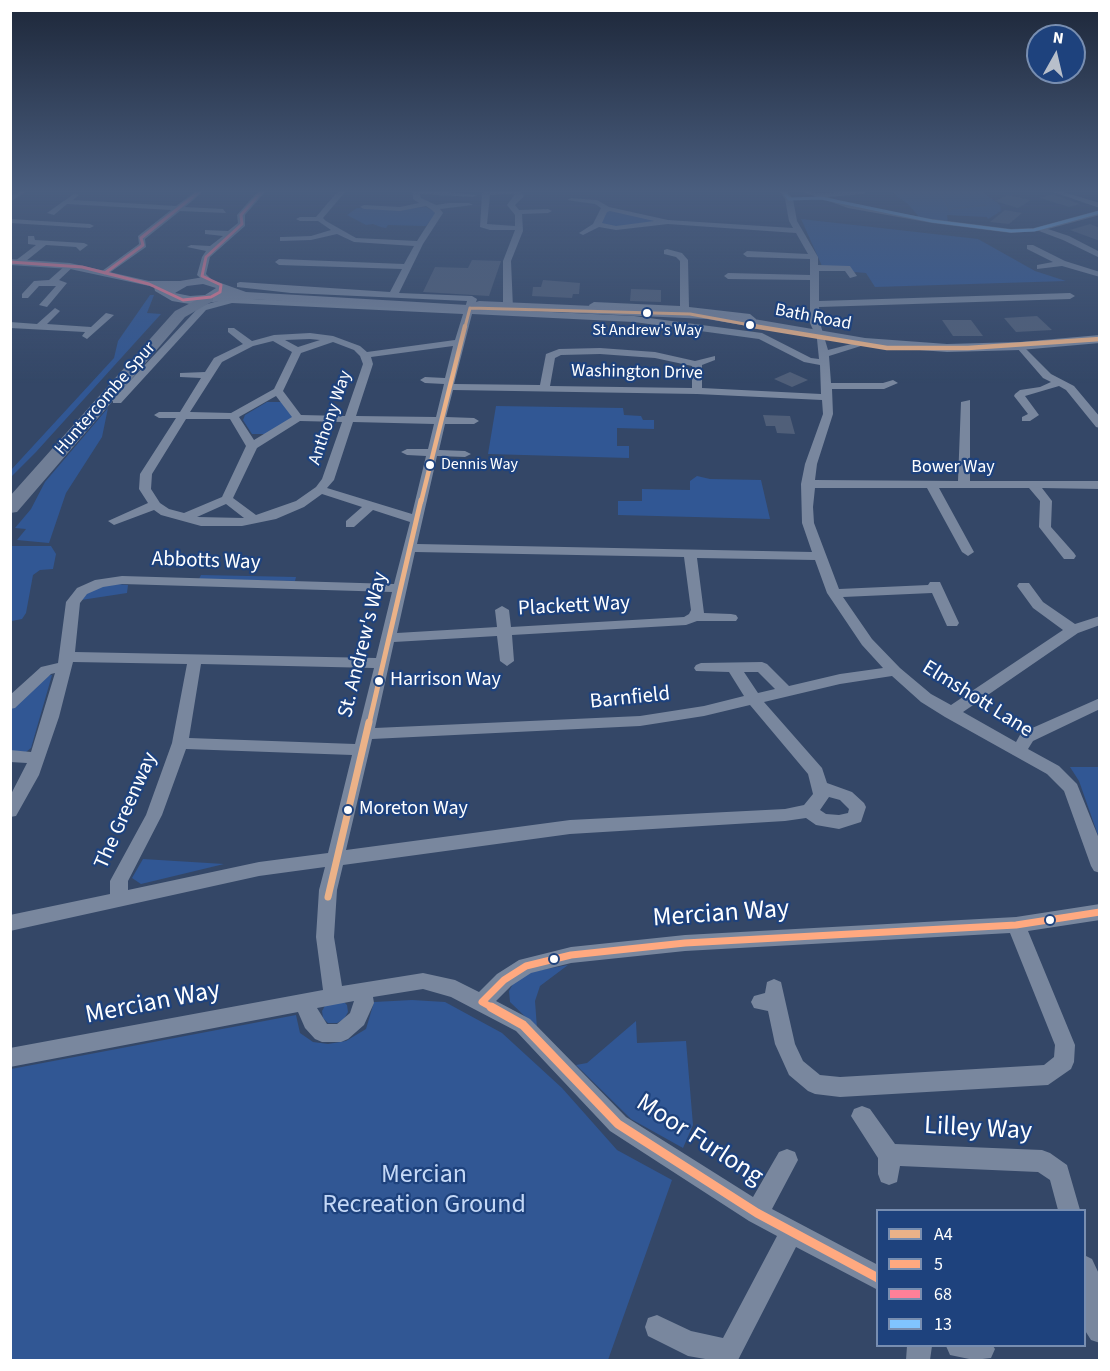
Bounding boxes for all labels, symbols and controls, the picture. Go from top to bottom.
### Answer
north arrow [1026,24,1086,84]
text: N [1051,27,1065,50]
street label: Bath Road [773,300,853,336]
marker: St Andrew's Way [641,307,653,319]
unlabelled marker [744,319,756,331]
place label: St Andrew's Way [592,321,702,341]
street label: Huntercombe Spur [51,338,161,460]
street label: Washington Drive [571,361,703,385]
street label: Anthony Way [305,368,357,468]
place label: Dennis Way [441,455,518,475]
street label: Bower Way [911,457,995,479]
marker: Dennis Way [424,459,436,471]
street label: Abbotts Way [151,548,261,576]
street label: St. Andrew's Way [334,570,394,720]
street label: Plackett Way [517,591,631,623]
street label: Elmshott Lane [917,656,1037,744]
place label: Harrison Way [390,669,501,693]
marker: Harrison Way [373,675,385,687]
street label: Barnfield [589,682,671,716]
street label: The Greenway [90,749,164,873]
place label: Moreton Way [359,798,468,822]
marker: Moreton Way [342,804,354,816]
street label: Mercian Way [652,895,790,935]
unlabelled marker [1044,914,1056,926]
unlabelled marker [548,953,560,965]
street label: Mercian Way [83,976,223,1032]
street label: Moor Furlong [630,1088,768,1194]
street label: Lilley Way [923,1112,1033,1148]
park label: Mercian Recreation Ground [322,1160,526,1222]
legend [876,1209,1086,1347]
text: A4 [934,1222,953,1247]
text: 5 [934,1252,943,1277]
text: 68 [934,1282,952,1307]
text: 13 [934,1312,952,1337]

